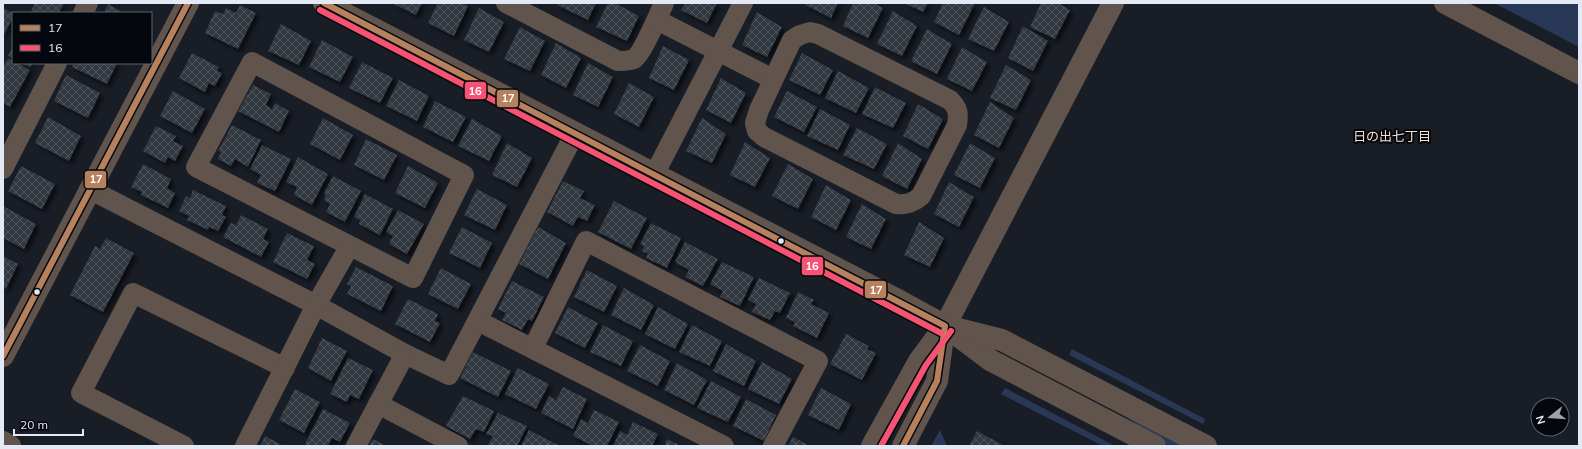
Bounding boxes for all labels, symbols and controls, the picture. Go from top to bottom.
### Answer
legend [12,12,152,64]
text: 17 [48,20,62,35]
text: 16 [48,40,62,55]
line badge: 16 [464,81,487,100]
text: 16 [468,84,482,98]
line badge: 17 [496,89,519,108]
text: 17 [501,91,515,105]
district label: 日の出七丁目 [1353,128,1431,144]
line badge: 17 [84,170,107,189]
text: 17 [89,172,103,186]
unlabelled marker [776,236,786,246]
line badge: 16 [801,256,824,276]
text: 16 [805,259,819,273]
line badge: 17 [864,280,887,299]
text: 17 [869,283,883,297]
unlabelled marker [32,287,42,297]
north arrow [1530,397,1570,437]
scale bar [14,411,83,437]
text: N [1533,414,1548,426]
text: 20 m [20,417,48,432]

